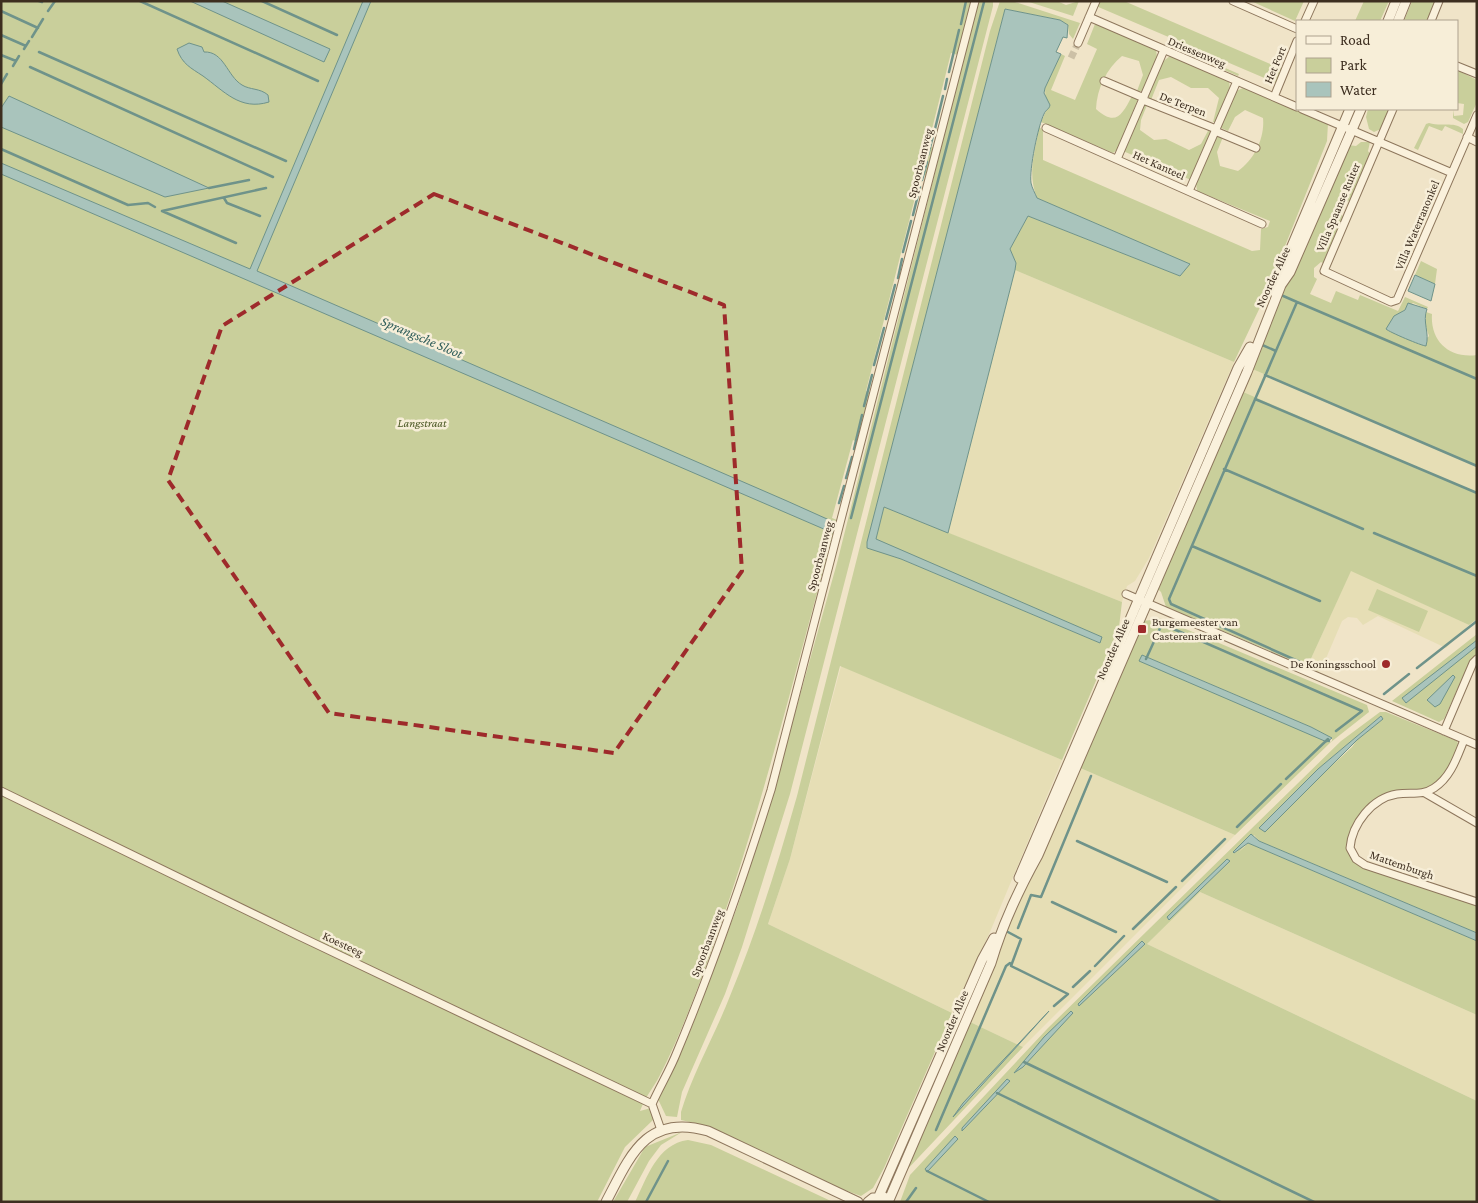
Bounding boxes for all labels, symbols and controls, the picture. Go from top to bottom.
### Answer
legend [1296,20,1458,110]
text: Road [1340,32,1371,48]
street label: Driessenweg [1166,34,1228,71]
street label: Het Fort [1261,43,1290,86]
text: Park [1340,57,1367,73]
text: Water [1340,82,1377,98]
street label: De Terpen [1158,89,1209,120]
street label: Spoorbaanweg [905,126,935,199]
street label: Het Kanteel [1131,147,1187,183]
street label: Villa Spaanse Ruiter [1313,160,1363,253]
street label: Villa Waterranonkel [1392,178,1442,272]
street label: Noorder Allee [1253,244,1293,310]
water label: Sprangsche Sloot [379,313,466,362]
park label: Langstraat [398,416,447,430]
street label: Spoorbaanweg [804,519,836,592]
place label: Burgemeester van Casterenstraat [1152,615,1239,643]
street label: Noorder Allee [1093,616,1133,682]
marker: Burgemeester van Casterenstraat [1136,623,1148,635]
place label: De Koningsschool [1290,657,1376,671]
marker: De Koningsschool [1380,658,1392,670]
street label: Mattemburgh [1368,847,1437,883]
street label: Spoorbaanweg [688,907,726,979]
street label: Koesteeg [321,929,366,959]
street label: Noorder Allee [933,988,971,1054]

